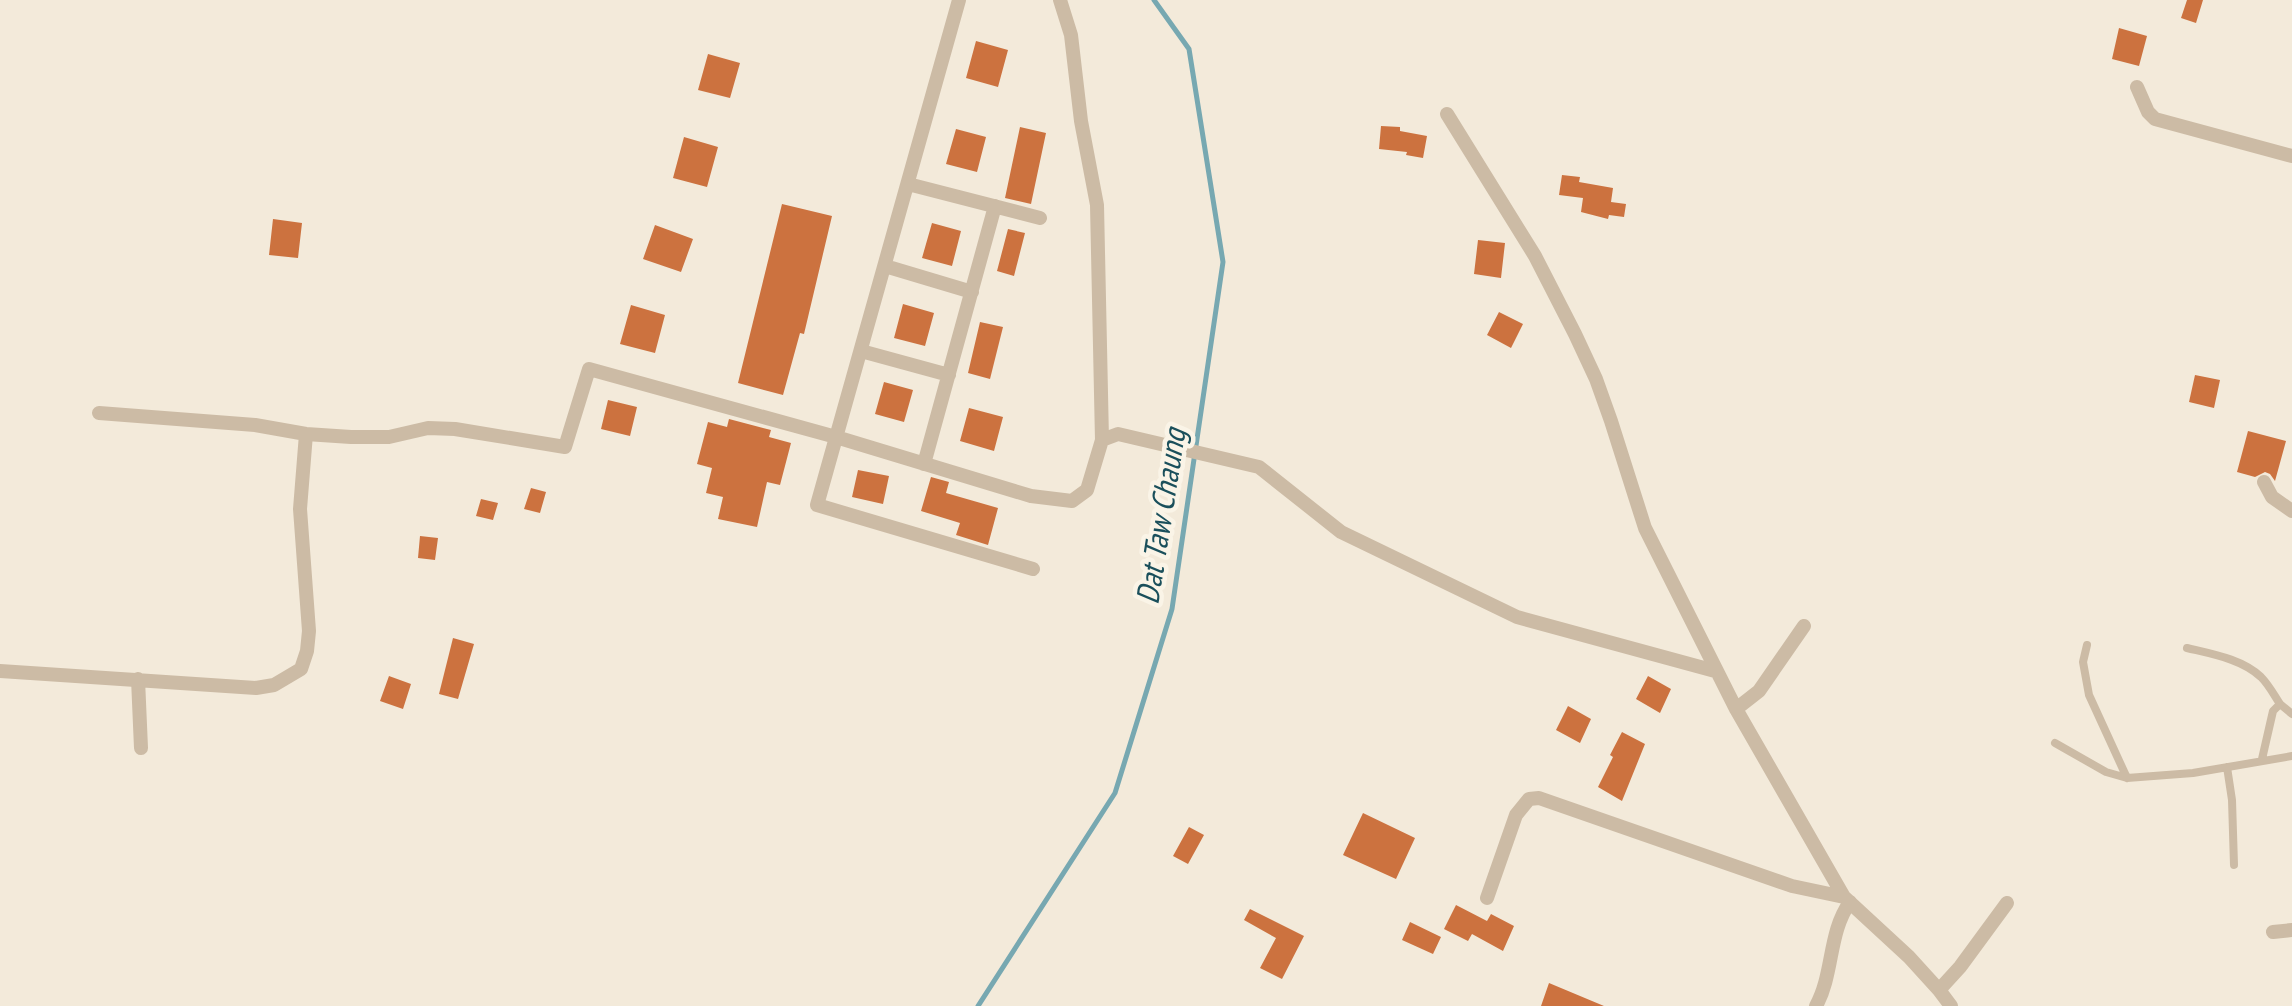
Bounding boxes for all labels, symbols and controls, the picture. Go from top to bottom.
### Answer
water label: Dat Taw Chaung [1125,423,1195,607]

